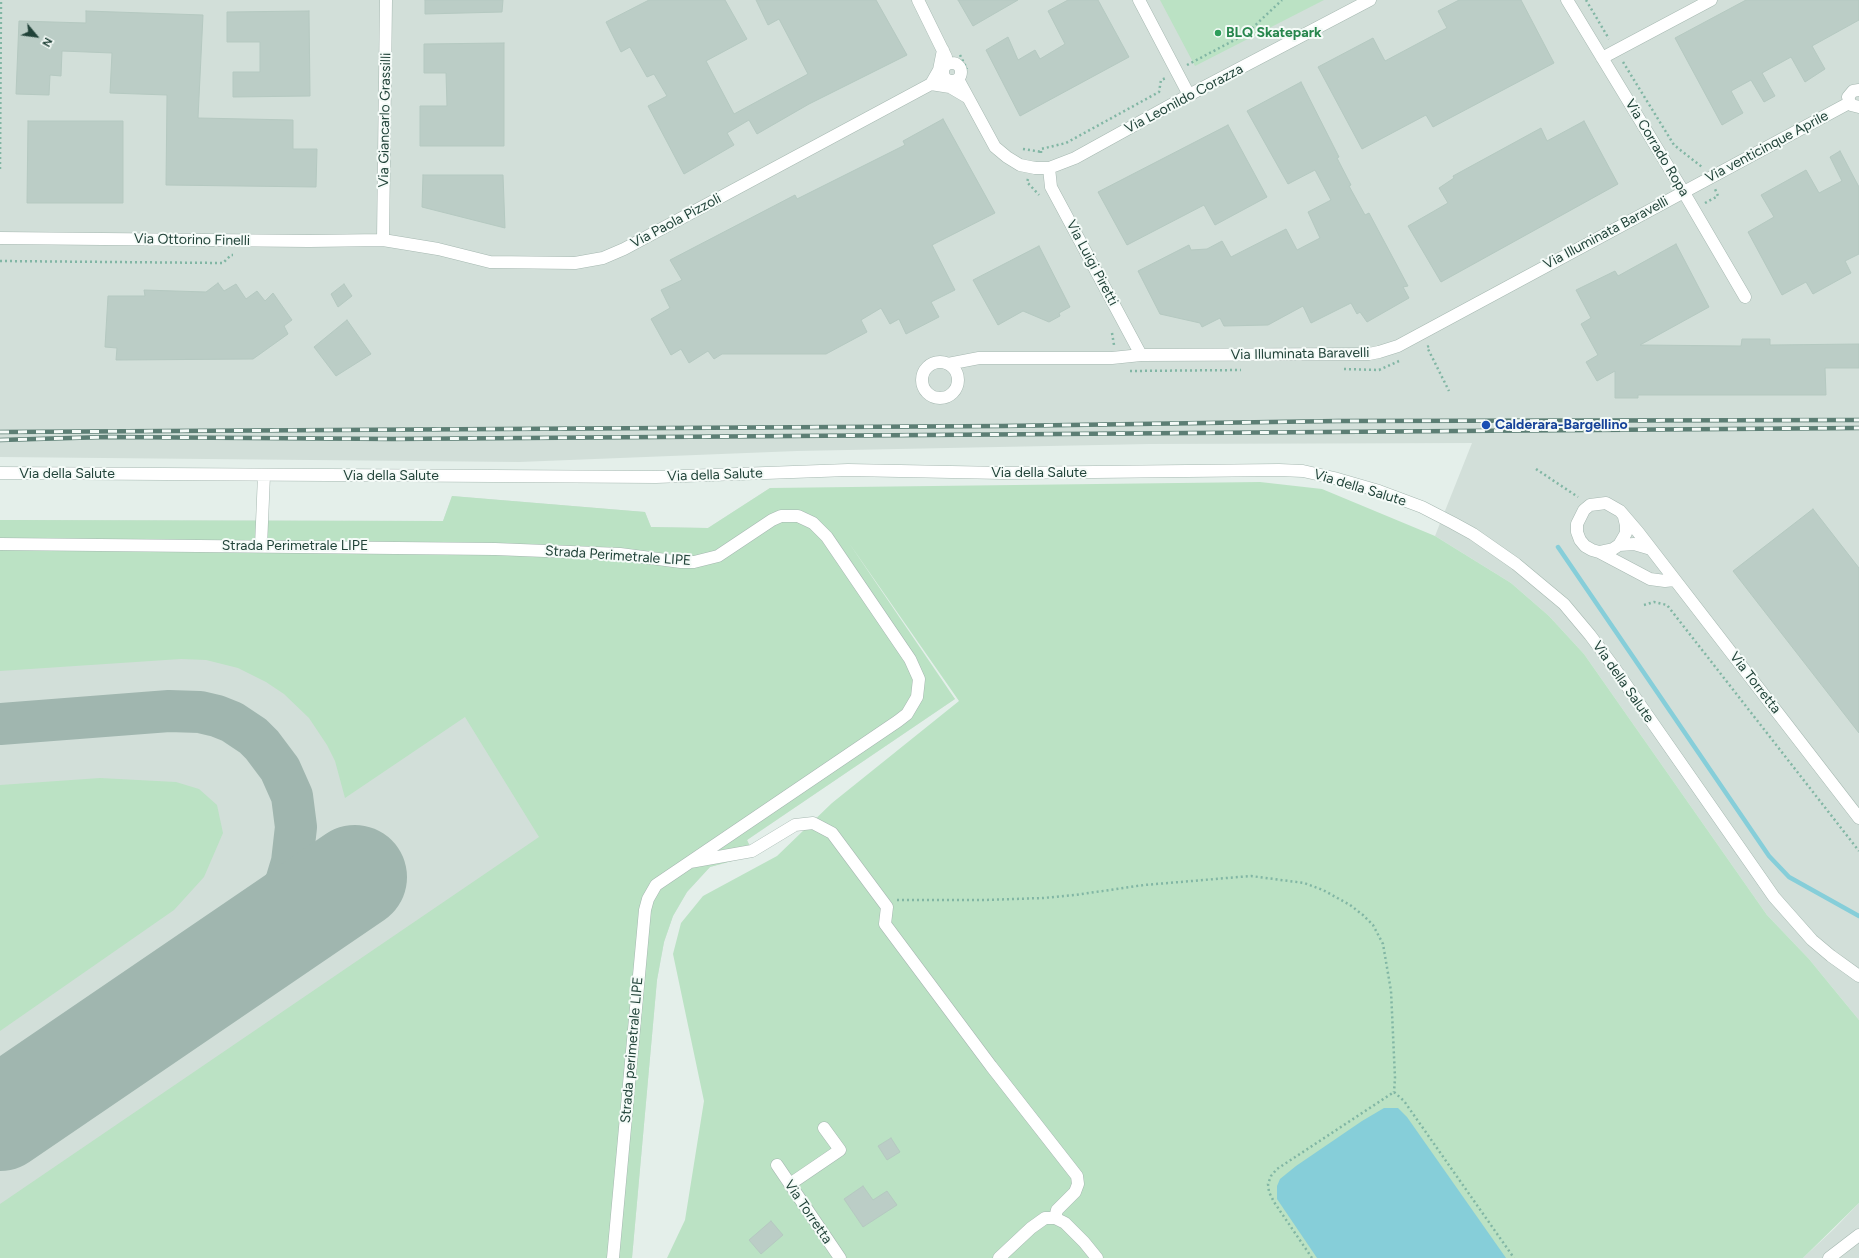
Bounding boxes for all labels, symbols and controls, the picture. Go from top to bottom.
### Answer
north arrow [16,16,56,56]
place label: BLQ Skatepark [1226,25,1322,41]
marker: BLQ Skatepark [1213,28,1223,38]
text: N [39,35,55,49]
street label: Via Giancarlo Grassilli [375,53,395,187]
street label: Via Leonildo Corazza [1122,61,1246,137]
street label: Via Corrado Ropa [1621,96,1693,200]
street label: Via venticinque Aprile [1703,107,1831,187]
street label: Via Paola Pizzoli [628,190,724,252]
street label: Via Illuminata Baravelli [1541,193,1671,273]
street label: Via Luigi Piretti [1062,217,1122,309]
street label: Via Ottorino Finelli [134,231,250,249]
street label: Via Illuminata Baravelli [1230,344,1370,364]
place label: Calderara-Bargellino [1495,417,1628,433]
marker: Calderara-Bargellino [1480,419,1492,431]
street label: Via della Salute [667,465,763,485]
street label: Via della Salute [991,465,1087,481]
street label: Via della Salute [19,466,115,482]
street label: Via della Salute [1312,466,1408,510]
street label: Via della Salute [343,468,439,484]
street label: Strada Perimetrale LIPE [222,538,368,554]
street label: Strada Perimetrale LIPE [544,543,692,569]
street label: Via della Salute [1589,638,1657,726]
street label: Via Torretta [1726,649,1784,717]
street label: Strada perimetrale LIPE [617,976,647,1124]
street label: Via Torretta [781,1177,835,1247]

